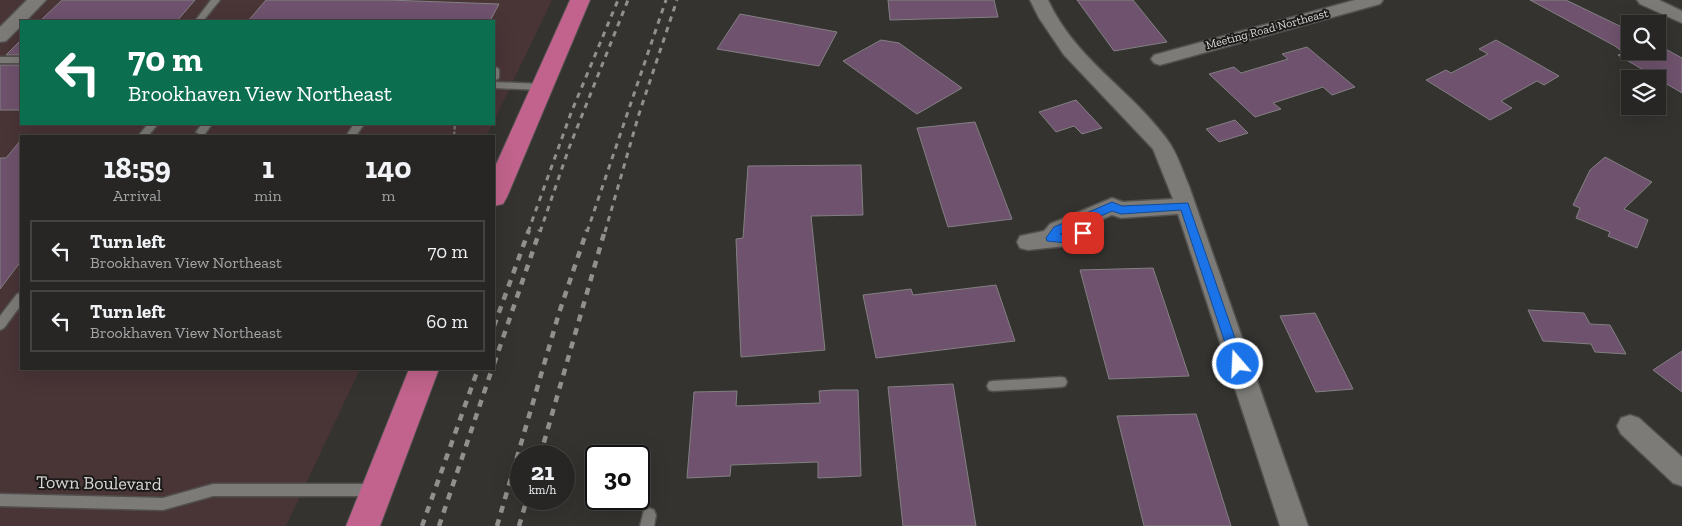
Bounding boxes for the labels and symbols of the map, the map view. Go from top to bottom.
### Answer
street label: Meeting Road Northeast [1204,6,1330,52]
pin [1062,212,1104,254]
position arrow [1211,337,1263,389]
speed limit sign: 30 [585,445,650,510]
street label: Town Boulevard [36,471,162,495]

